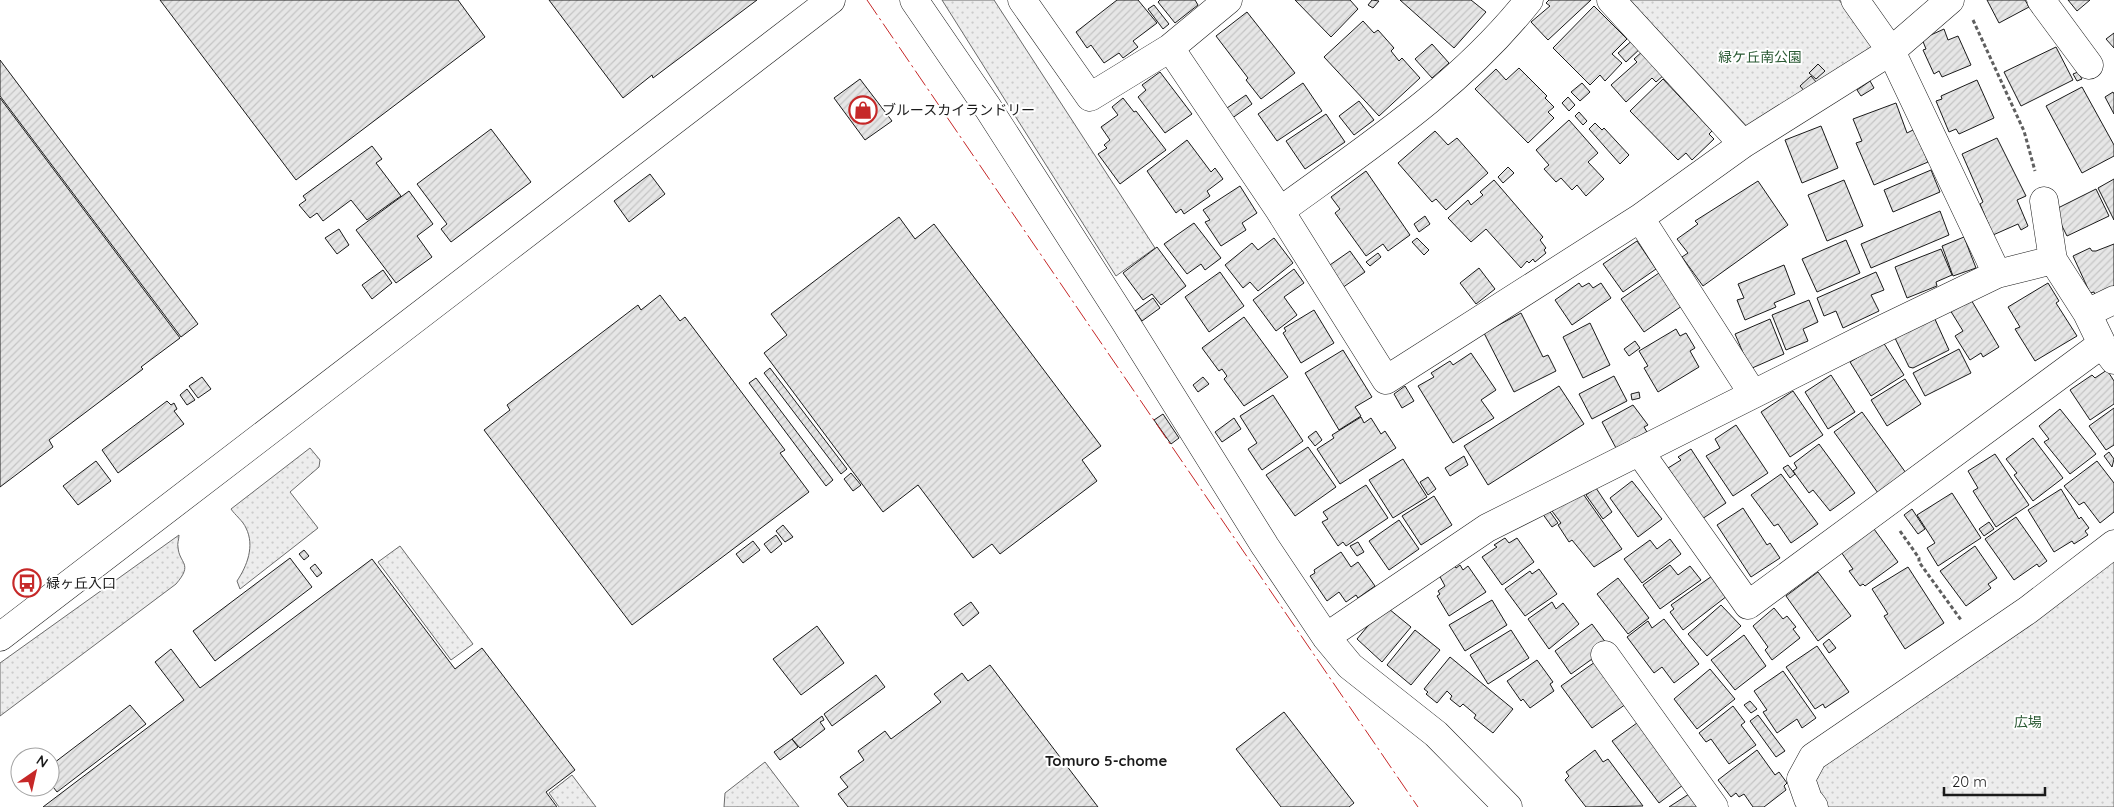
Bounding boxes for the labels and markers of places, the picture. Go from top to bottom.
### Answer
shop icon: ブルースカイランドリー [848,95,878,125]
place label: ブルースカイランドリー [882,101,1035,119]
bus stop icon: 緑ヶ丘入口 [12,568,42,598]
place label: 緑ヶ丘入口 [46,574,116,592]

